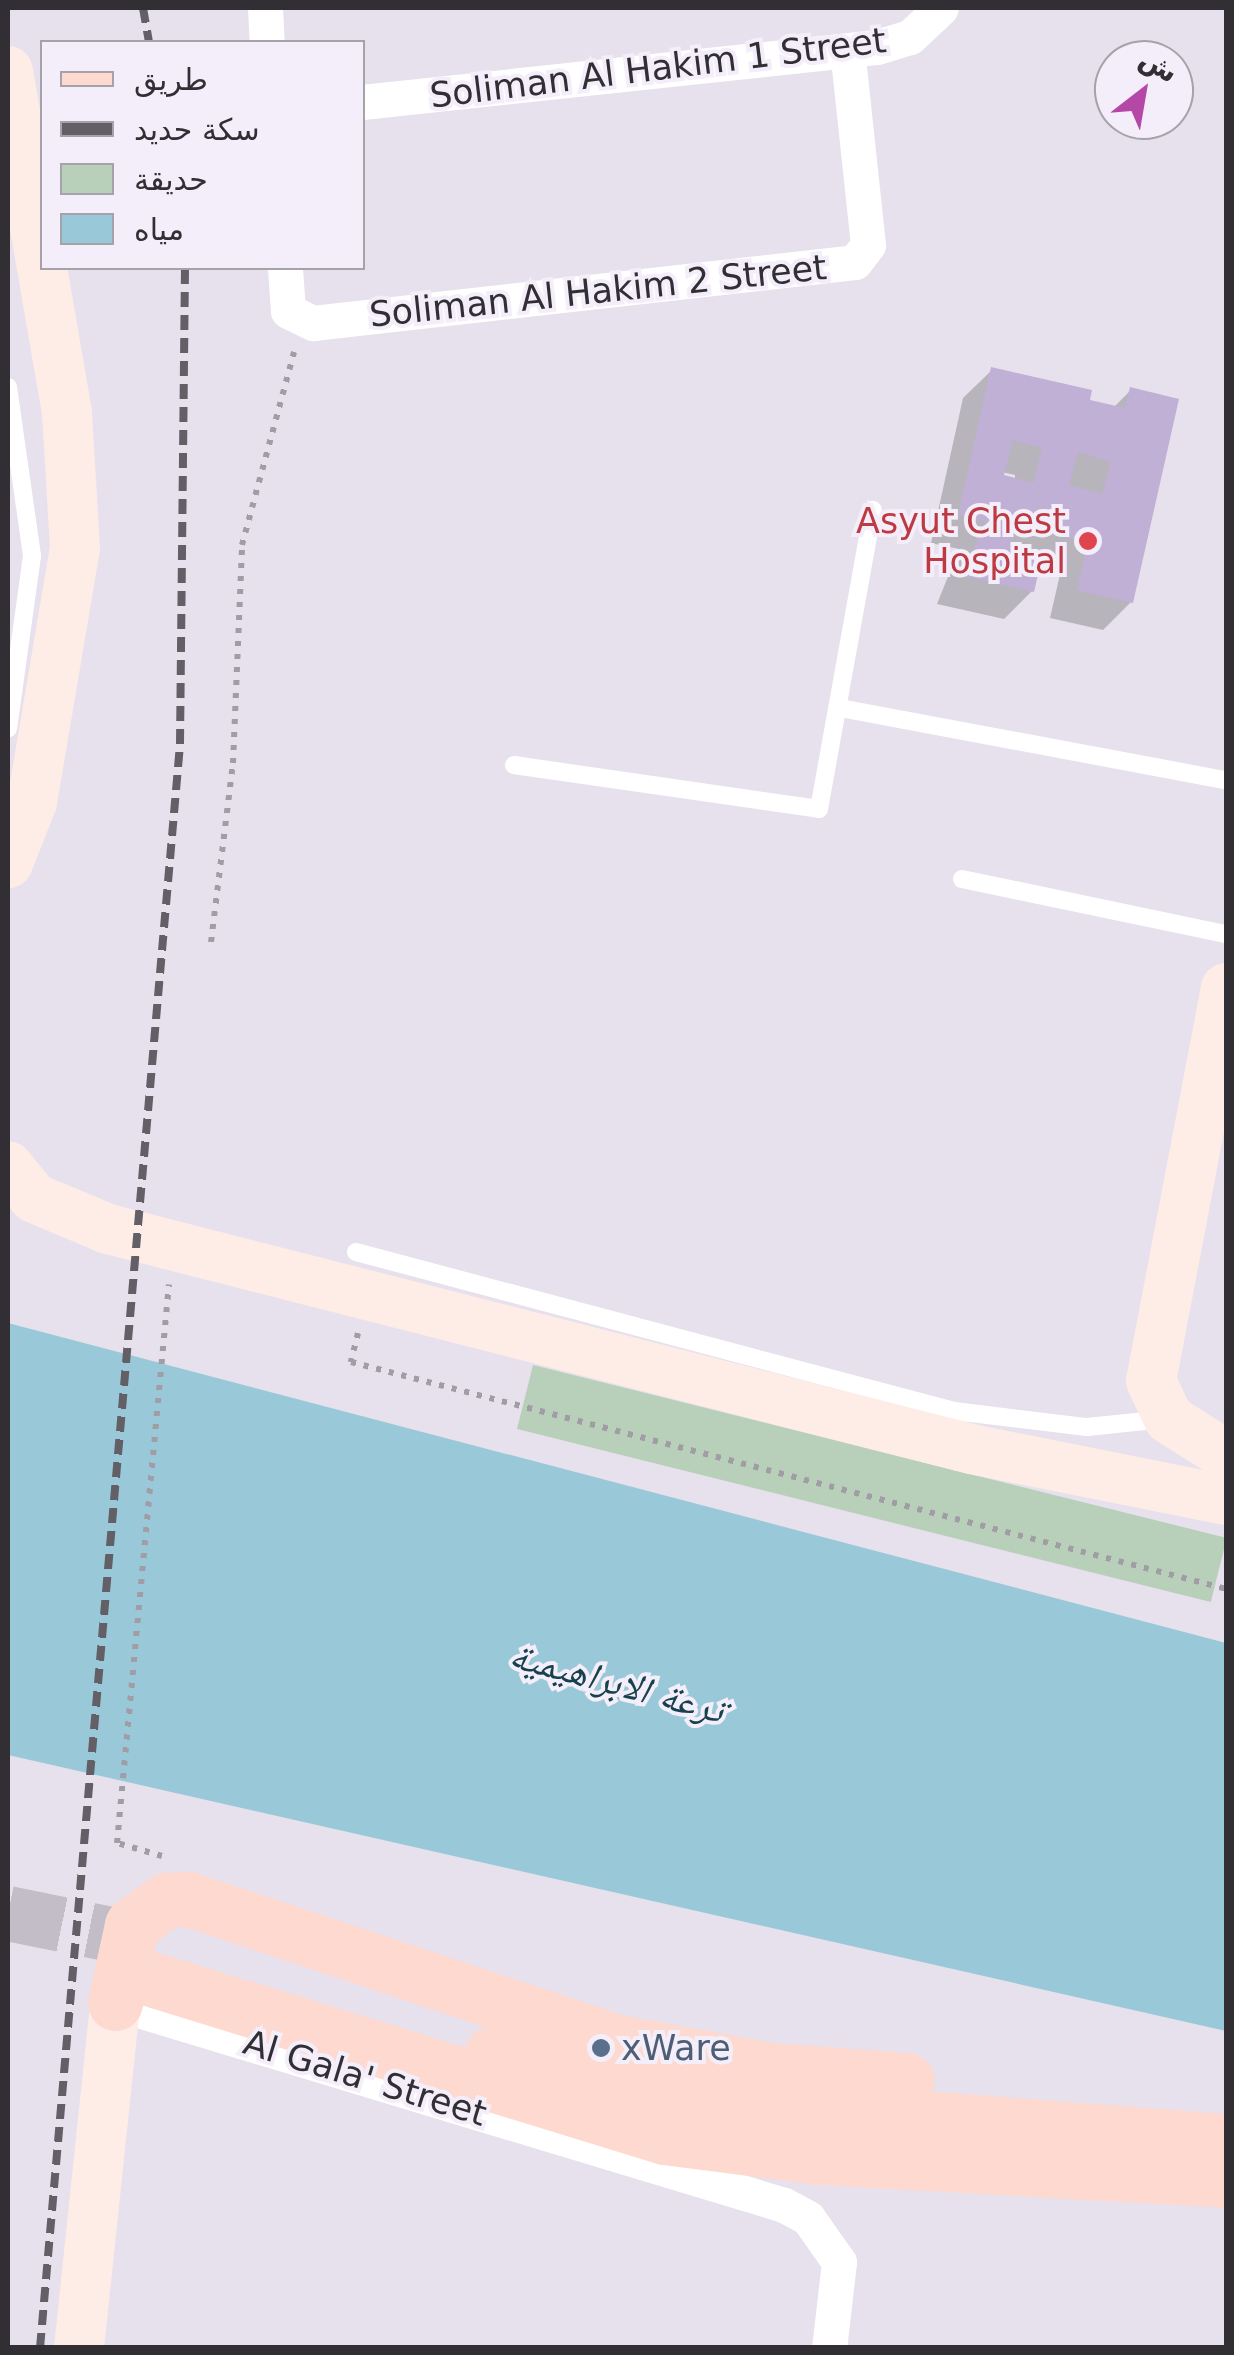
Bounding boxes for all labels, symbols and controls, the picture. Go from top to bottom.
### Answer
street label: Soliman Al Hakim 1 Street [427,19,889,117]
legend [40,40,365,270]
north arrow [1094,40,1194,140]
text: ش [1134,41,1184,90]
text: طريق [134,62,208,97]
text: سكة حديد [134,112,260,147]
text: حديقة [134,162,208,197]
text: مياه [134,212,184,247]
street label: Soliman Al Hakim 2 Street [367,246,829,336]
place label: Asyut Chest Hospital [856,500,1066,582]
marker: Asyut Chest Hospital [1075,528,1101,554]
water label: ترعة الابراهيمية [505,1633,729,1733]
street label: Al Gala' Street [239,2021,491,2135]
place label: xWare [621,2027,731,2069]
marker: xWare [590,2037,612,2059]

